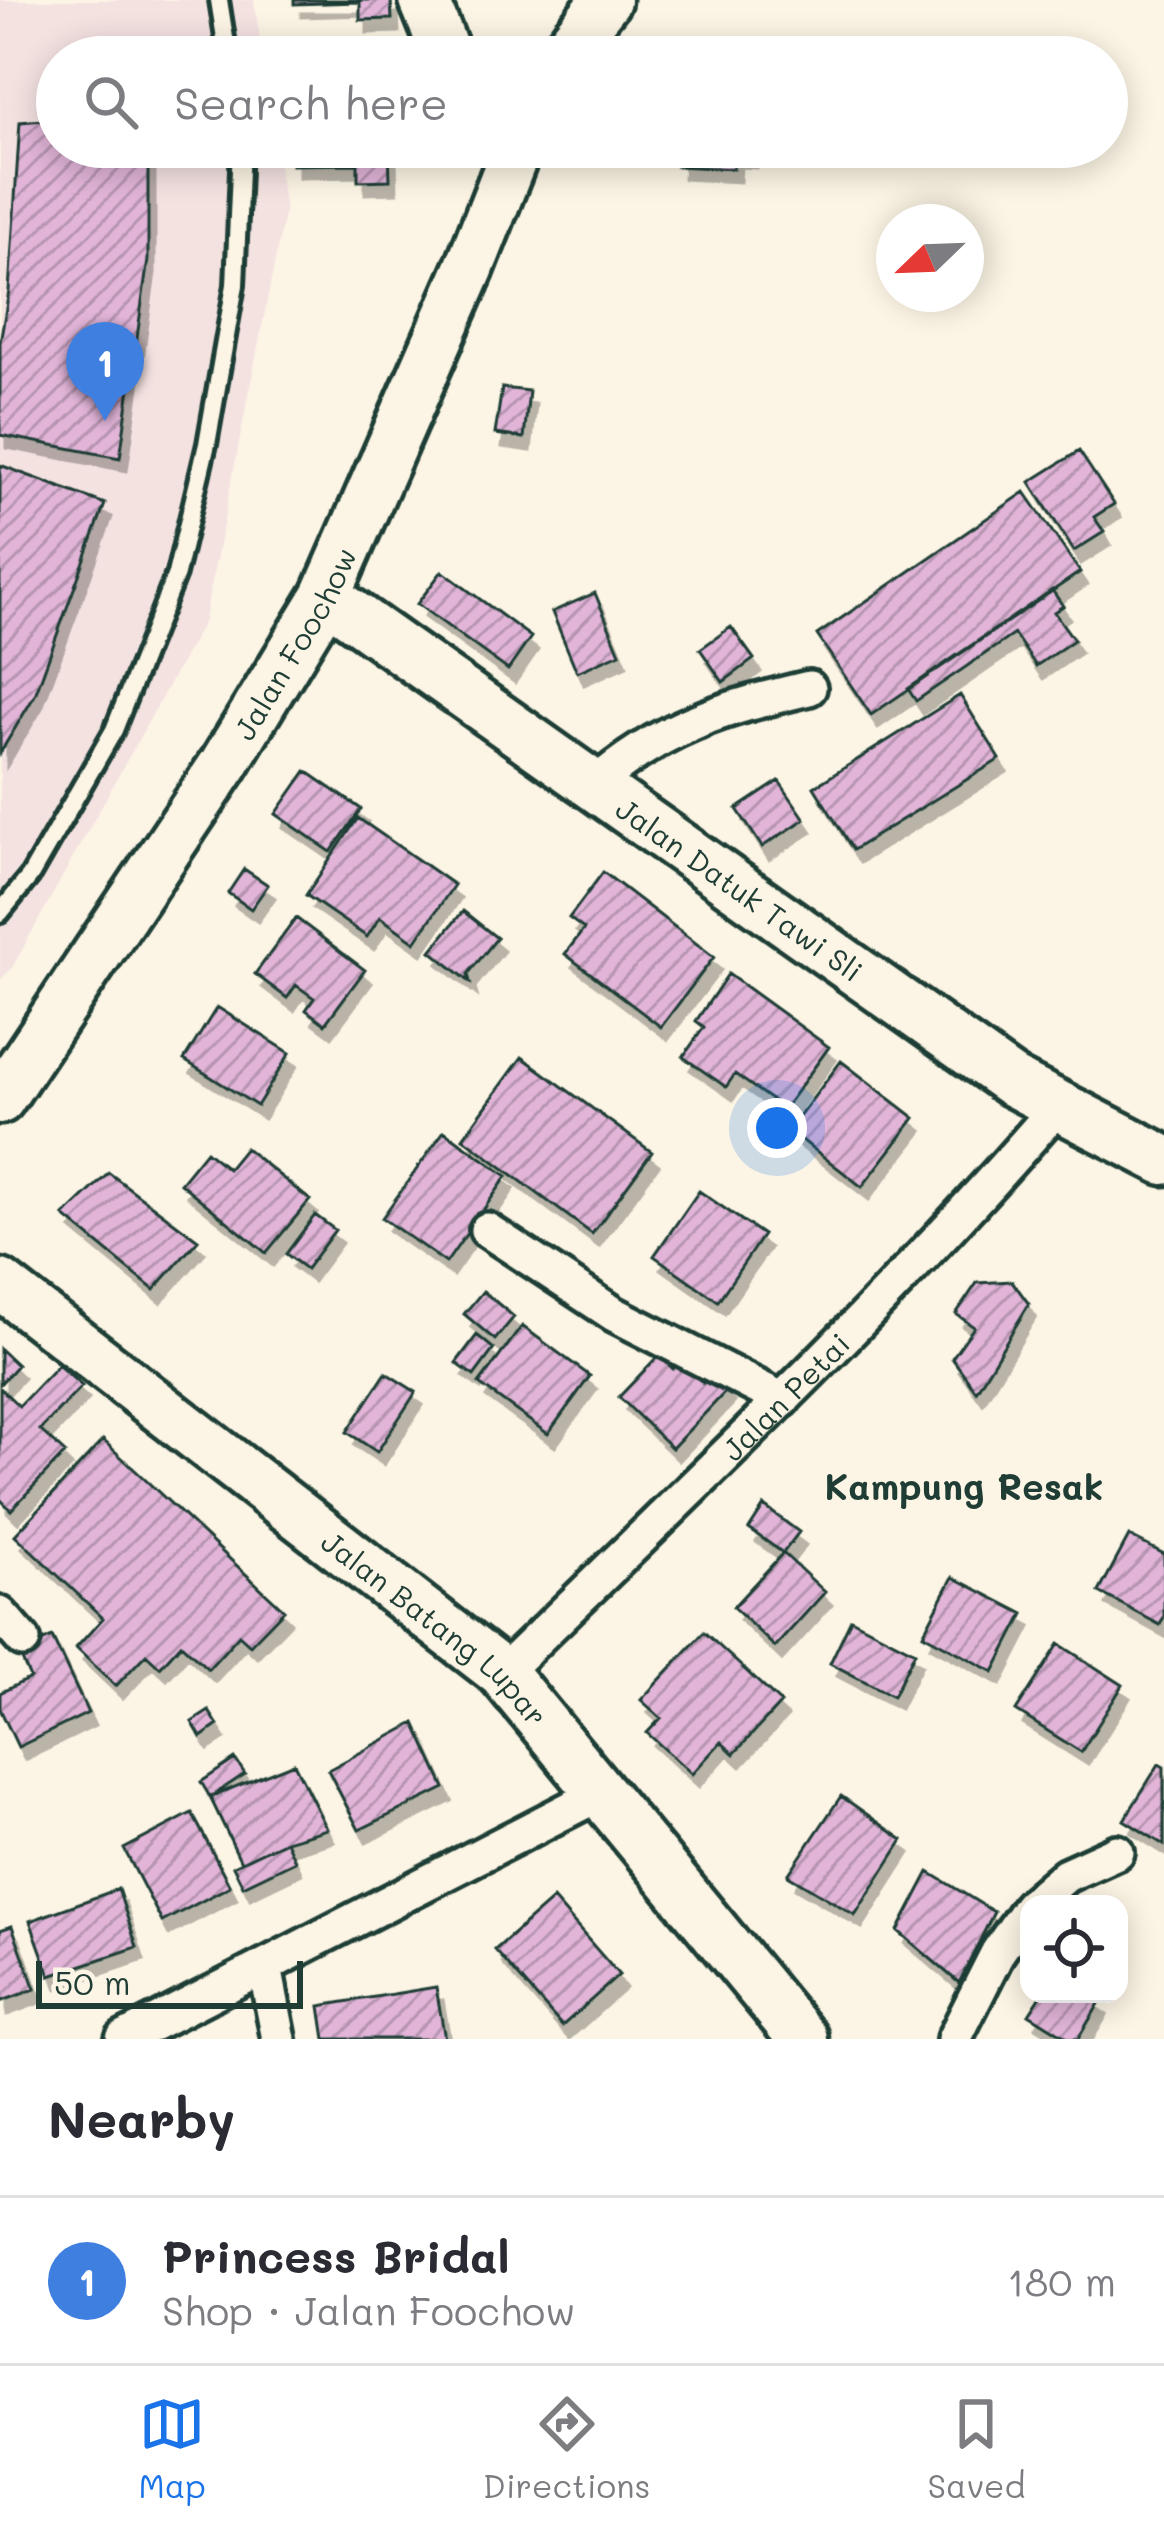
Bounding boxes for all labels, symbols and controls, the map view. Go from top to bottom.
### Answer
search box [36,36,1128,168]
icon: search [78,69,144,135]
text: Search here [174,73,448,131]
north arrow [876,204,984,312]
pin: 1 [66,322,144,421]
street label: Jalan Foochow [224,541,365,747]
street label: Jalan Datuk Tawi Sli [609,788,871,990]
your location [747,1098,807,1158]
street label: Jalan Petai [713,1324,858,1469]
district label: Kampung Resak [825,1462,1103,1509]
street label: Jalan Batang Lupar [314,1521,557,1734]
map controls [1020,1895,1128,2003]
button: locate [1020,1895,1128,2003]
scale bar [36,1955,303,2008]
text: 50 m [54,1960,130,2003]
text: Nearby [48,2084,235,2151]
text: Princess Bridal [162,2226,510,2284]
text: 1 [78,2255,96,2306]
text: 180 m [1007,2255,1116,2306]
text: Shop · Jalan Foochow [162,2284,575,2335]
tab: Map [139,2391,206,2506]
tab: Directions [483,2391,650,2506]
tab: Saved [928,2391,1025,2506]

